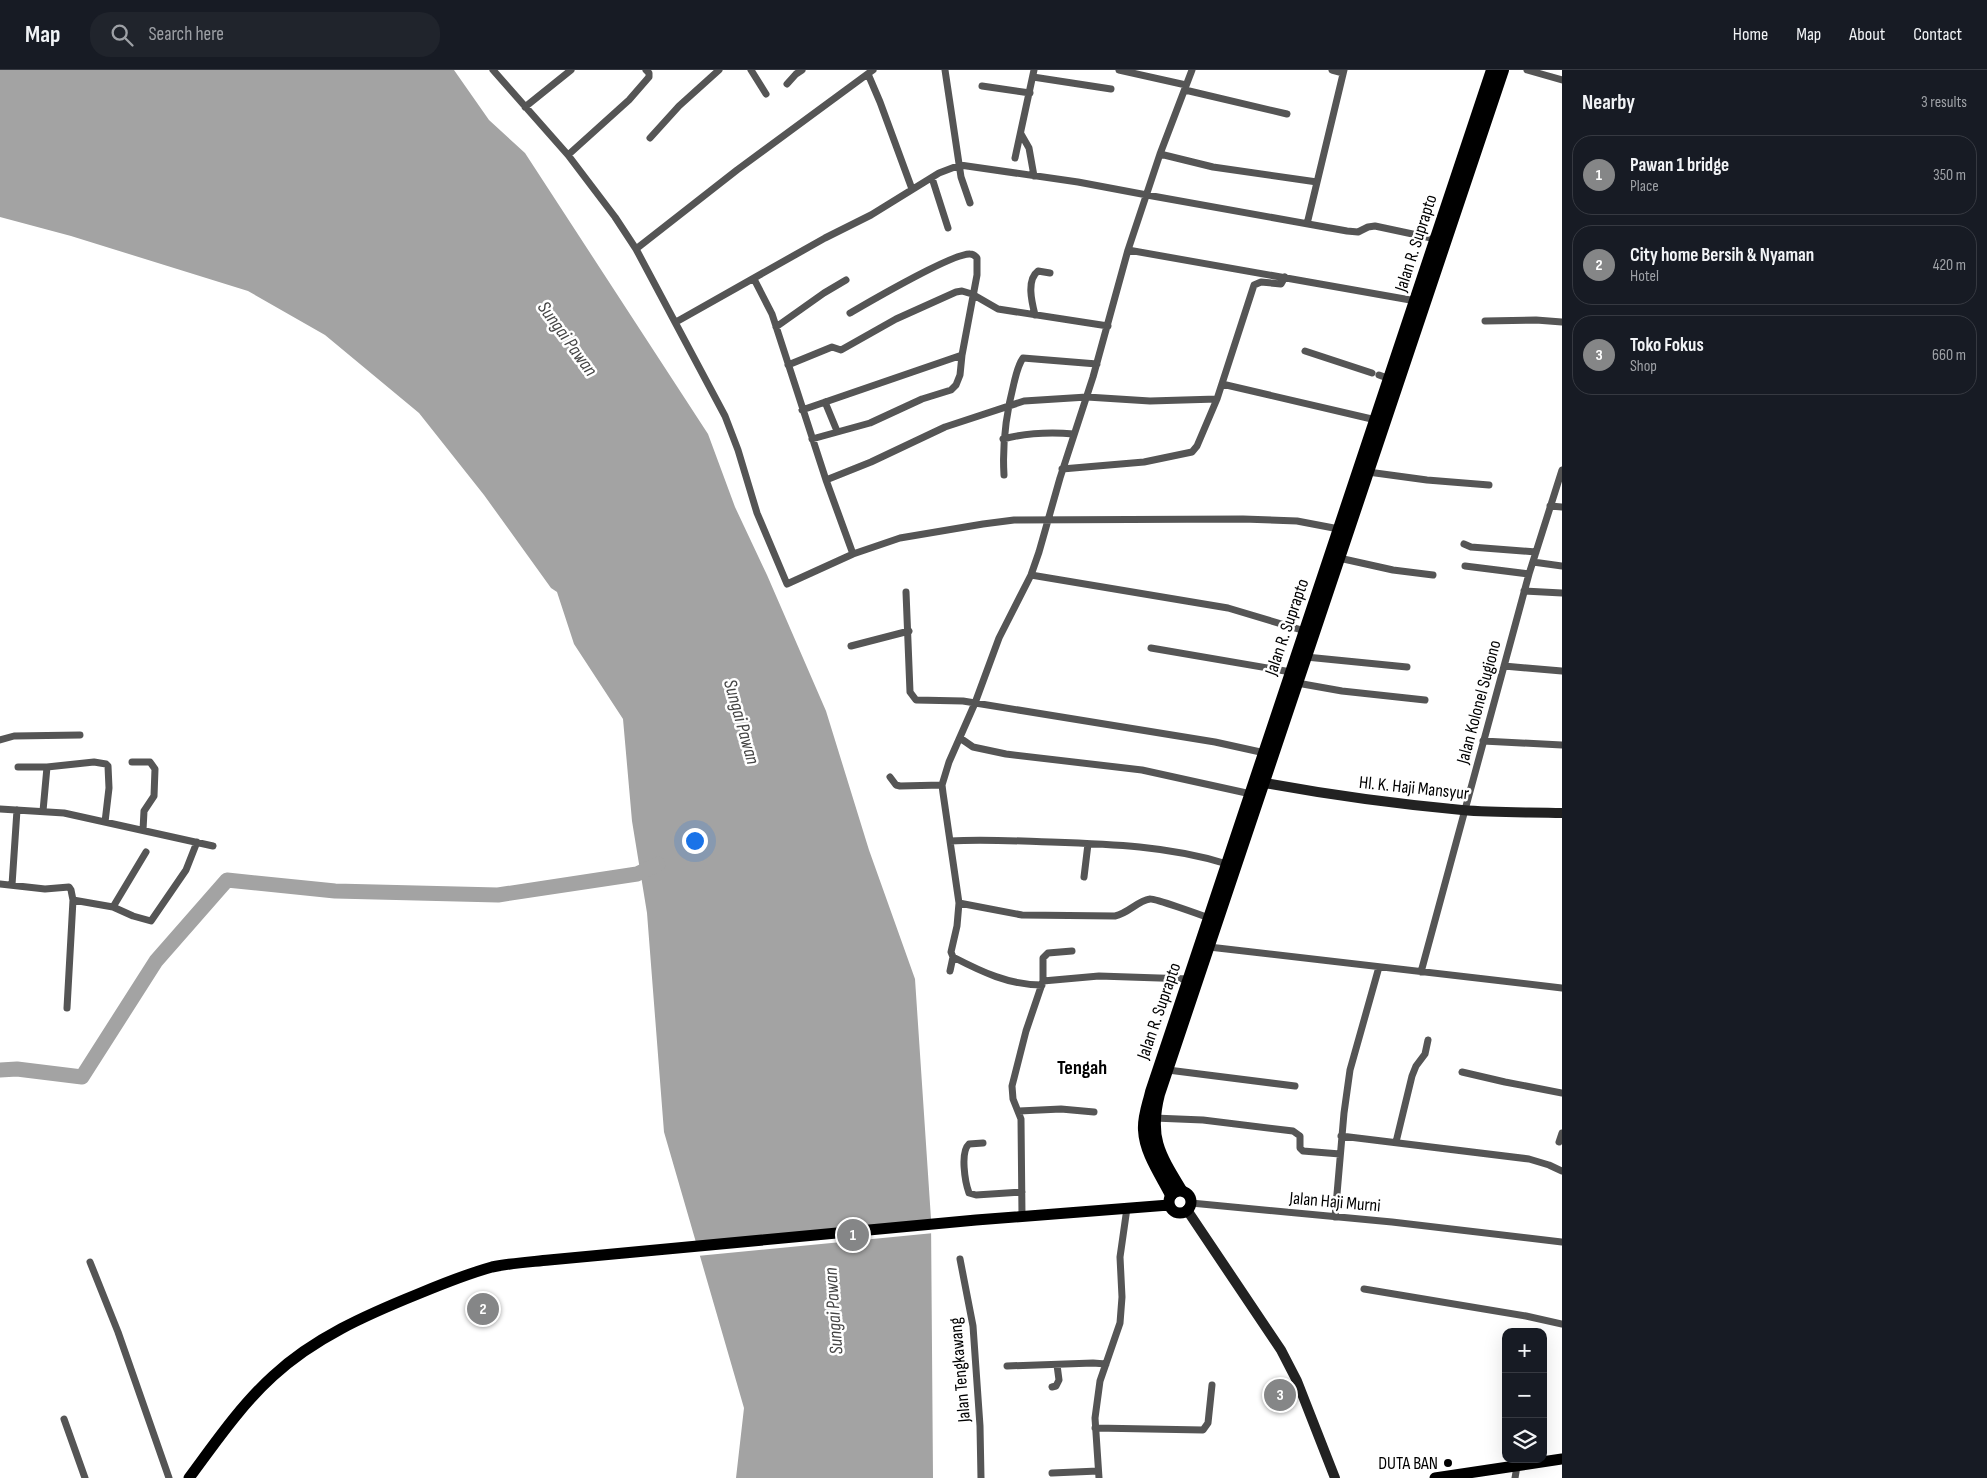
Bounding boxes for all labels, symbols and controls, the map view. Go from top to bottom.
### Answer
search box [90,12,440,57]
text: Map [25,20,60,49]
icon: search [108,21,136,49]
text: Search here [148,23,224,46]
text: Home [1733,24,1768,45]
text: Map [1796,24,1821,45]
text: About [1849,24,1885,45]
text: Contact [1913,24,1962,45]
text: Nearby [1582,90,1635,115]
text: 3 results [1921,93,1967,112]
text: Pawan 1 bridge [1630,154,1729,177]
text: 1 [1596,166,1602,185]
text: 350 m [1933,166,1966,185]
text: Place [1630,177,1659,196]
street label: Jalan R. Suprapto [1390,192,1442,295]
text: City home Bersih & Nyaman [1630,244,1814,267]
text: 2 [1595,256,1603,275]
text: 420 m [1933,256,1966,275]
text: Hotel [1630,267,1659,286]
water label: Sungai Pawan [532,297,602,381]
text: Toko Fokus [1630,334,1704,357]
text: 3 [1595,346,1603,365]
text: 660 m [1932,346,1966,365]
text: Shop [1630,357,1657,376]
street label: Jalan R. Suprapto [1260,576,1313,679]
street label: Jalan Kolonel Sugiono [1452,638,1506,767]
water label: Sungai Pawan [718,677,764,767]
street label: Hl. K. Haji Mansyur [1358,772,1470,804]
your location [682,828,708,854]
street label: Jalan R. Suprapto [1132,960,1185,1063]
district label: Tengah [1057,1056,1107,1080]
street label: Jalan Haji Murni [1288,1187,1381,1216]
pin: 1 [837,1216,869,1254]
water label: Sungai Pawan [819,1267,849,1355]
pin: 2 [467,1290,499,1328]
street label: Jalan Tengkawang [945,1317,975,1424]
map controls [1502,1328,1547,1463]
button: + [1502,1328,1547,1373]
button: − [1502,1373,1547,1418]
pin: 3 [1264,1376,1296,1414]
button: layers [1502,1418,1547,1463]
place label: DUTA BAN [1378,1453,1438,1474]
marker: DUTA BAN [1442,1457,1454,1469]

